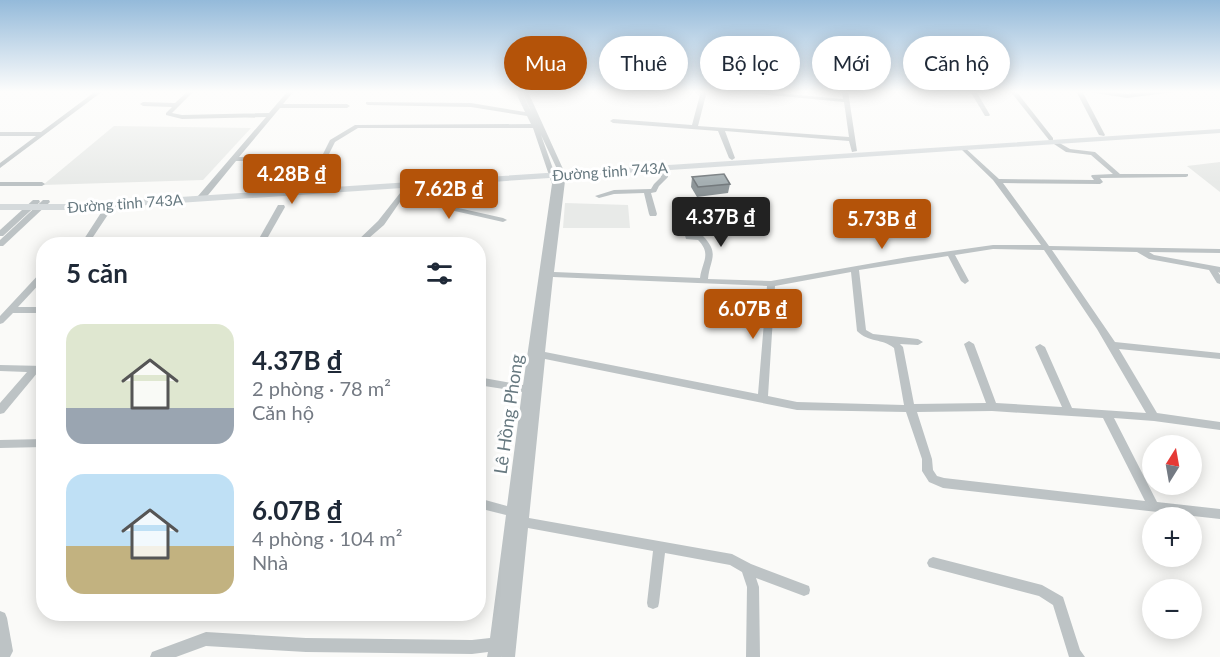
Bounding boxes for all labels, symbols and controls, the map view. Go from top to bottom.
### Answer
chip: Mua [504,36,587,90]
chip: Thuê [599,36,688,90]
chip: Bộ lọc [700,36,800,90]
chip: Mới [812,36,891,90]
chip: Căn hộ [903,36,1010,90]
pin: 4.28B ₫ [237,154,347,205]
street label: Đường tỉnh 743A [552,158,669,184]
text: 4.28B ₫ [257,161,327,185]
pin: 7.62B ₫ [394,169,504,220]
text: 7.62B ₫ [414,176,484,200]
street label: Đường tỉnh 743A [67,190,184,216]
pin: 4.37B ₫ [666,197,776,248]
pin: 5.73B ₫ [827,199,937,250]
text: 4.37B ₫ [686,204,756,228]
text: 5.73B ₫ [847,206,917,230]
text: 5 căn [66,257,128,289]
icon: filters [423,257,456,290]
pin: 6.07B ₫ [698,289,808,340]
text: 6.07B ₫ [718,296,788,320]
text: 4.37B ₫ [252,344,343,376]
icon: home [114,348,186,420]
street label: Lê Hồng Phong [489,353,527,475]
text: 2 phòng · 78 m² [252,376,391,400]
text: Căn hộ [252,400,314,424]
north arrow [1142,435,1202,495]
map controls [1142,435,1202,639]
text: 6.07B ₫ [252,494,343,526]
icon: home [114,498,186,570]
button: + [1142,507,1202,567]
text: 4 phòng · 104 m² [252,526,402,550]
text: Nhà [252,550,288,574]
button: − [1142,579,1202,639]

